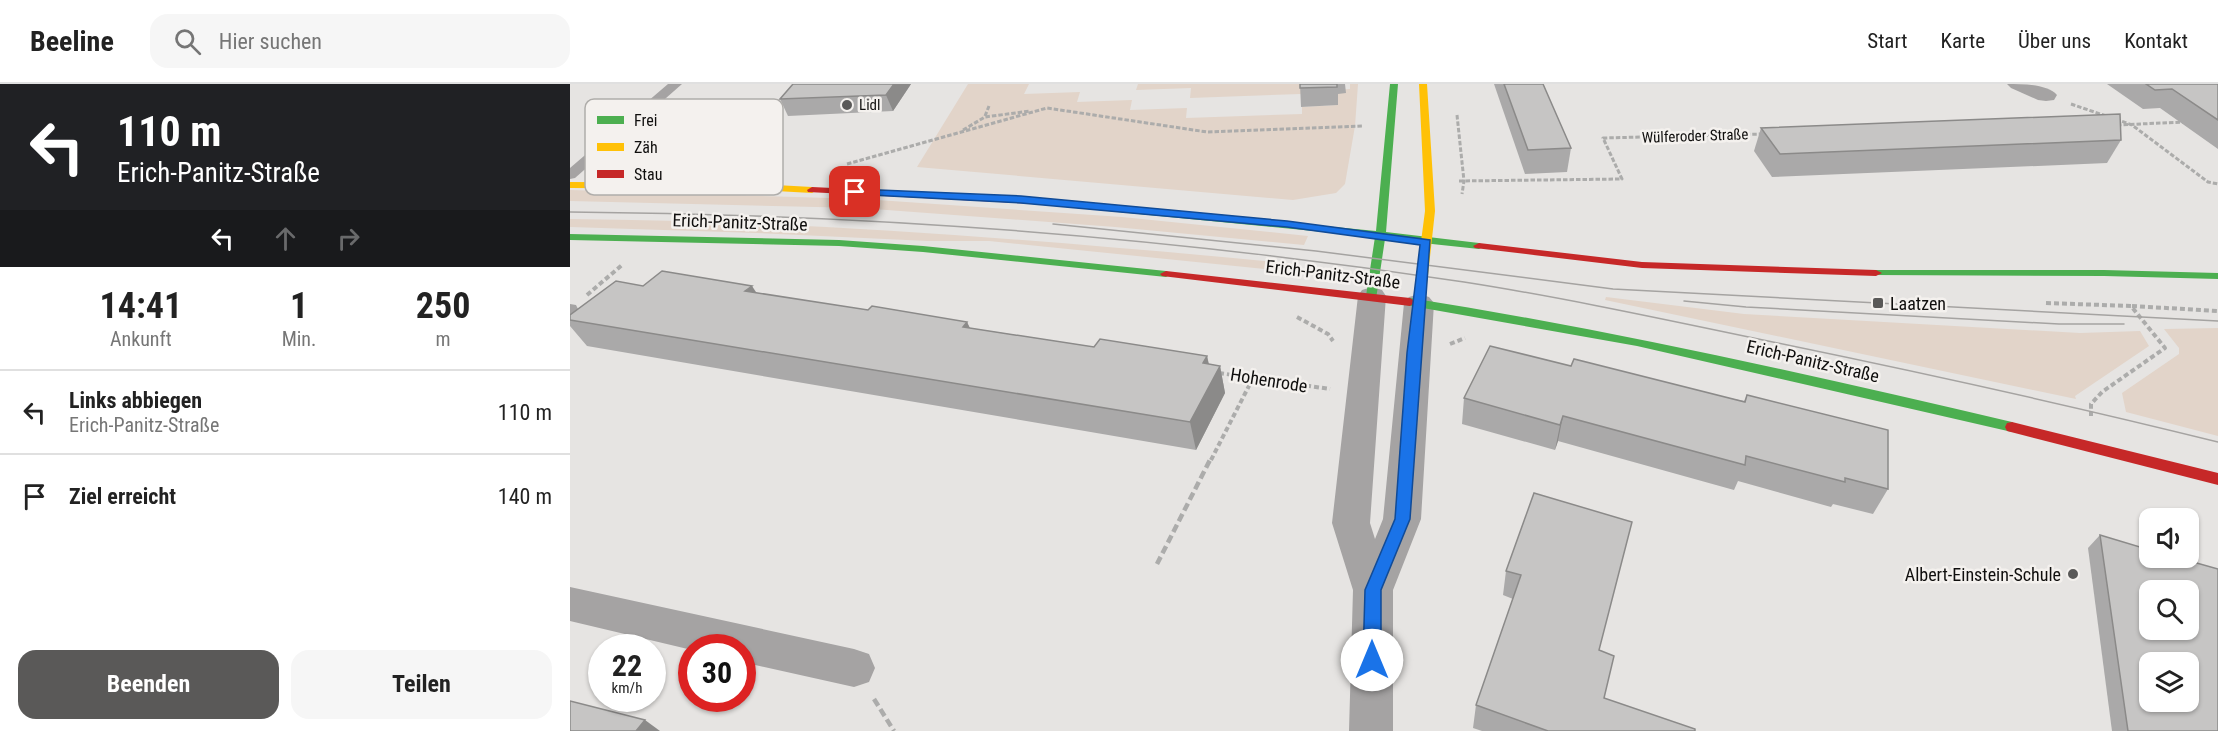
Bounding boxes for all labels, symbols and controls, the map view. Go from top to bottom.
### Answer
search box [150,14,570,68]
text: Beeline [30,25,114,58]
icon: search [171,25,204,58]
text: Hier suchen [219,29,322,54]
text: Start [1867,29,1908,53]
text: Karte [1941,29,1985,53]
text: Über uns [2018,29,2091,53]
text: Kontakt [2124,29,2188,53]
place label: Lidl [859,96,880,114]
marker: Lidl [840,98,854,112]
legend [585,99,783,195]
text: 110 m [117,107,222,156]
icon: left [18,108,96,186]
text: Frei [634,111,657,130]
street label: Wülferoder Straße [1641,125,1749,147]
text: Zäh [634,138,658,157]
text: Erich-Panitz-Straße [117,157,320,189]
text: Stau [634,165,662,184]
pin [829,166,880,217]
icon: arrive [838,175,871,208]
street label: Erich-Panitz-Straße [672,209,808,235]
icon: left [206,222,239,255]
icon: ahead [269,222,302,255]
icon: right [332,222,365,255]
street label: Erich-Panitz-Straße [1265,255,1401,293]
text: 14:41 [100,285,182,327]
text: 1 [290,285,308,327]
text: 250 [416,285,470,327]
place label: Laatzen [1890,293,1946,314]
marker: Laatzen [1871,296,1885,310]
text: Ankunft [110,327,172,351]
text: Min. [282,327,316,351]
text: m [436,327,451,351]
street label: Erich-Panitz-Straße [1745,336,1881,386]
street label: Hohenrode [1229,364,1309,396]
text: Links abbiegen [69,388,202,413]
icon: left [18,396,51,429]
text: 110 m [498,400,552,425]
text: Erich-Panitz-Straße [69,413,219,437]
icon: arrive [18,480,51,513]
text: Ziel erreicht [69,484,176,509]
text: 140 m [498,484,552,509]
map controls [2139,508,2199,712]
button: sound [2139,508,2199,568]
place label: Albert-Einstein-Schule [1905,564,2061,585]
marker: Albert-Einstein-Schule [2066,567,2080,581]
button: search [2139,580,2199,640]
position arrow [1340,628,1404,692]
speed limit sign: 30 [678,634,756,712]
text: 22 [612,648,642,683]
button: Beenden [18,650,279,719]
button: Teilen [291,650,552,719]
button: layers [2139,652,2199,712]
text: km/h [612,679,642,697]

